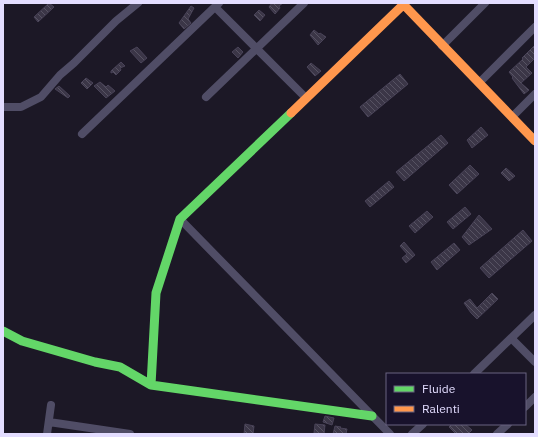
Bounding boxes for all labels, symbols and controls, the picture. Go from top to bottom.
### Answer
legend [386,373,526,425]
text: Fluide [422,381,456,396]
text: Ralenti [422,401,460,416]

